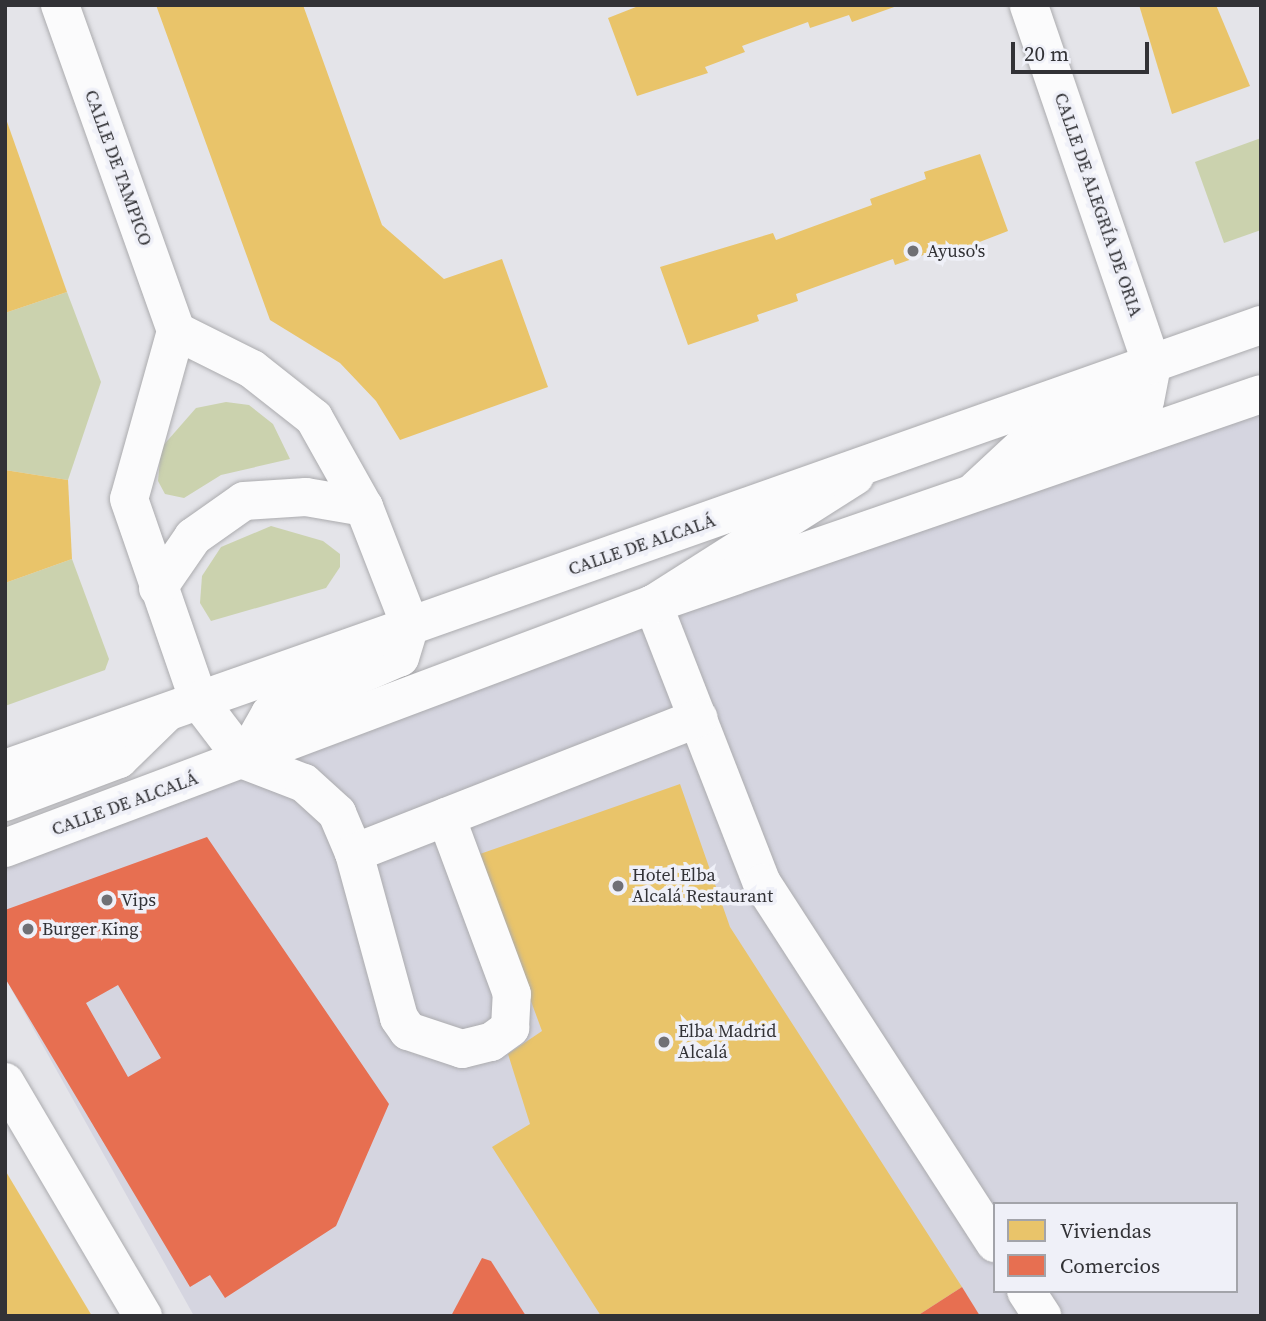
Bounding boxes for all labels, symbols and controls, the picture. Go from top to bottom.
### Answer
scale bar [1014,28,1152,72]
text: 20 m [1024,39,1069,68]
street label: CALLE DE TAMPICO [80,87,156,249]
street label: CALLE DE ALEGRÍA DE ORIA [1049,90,1147,320]
place label: Ayuso's [927,240,985,262]
marker: Ayuso's [905,243,921,259]
street label: CALLE DE ALCALÁ [566,510,718,580]
street label: CALLE DE ALCALÁ [49,767,201,841]
place label: Hotel Elba Alcalá Restaurant [632,865,773,908]
marker: Hotel Elba Alcalá Restaurant [610,878,626,894]
place label: Vips [121,889,156,911]
marker: Vips [99,892,115,908]
place label: Burger King [42,918,139,940]
marker: Burger King [20,921,36,937]
place label: Elba Madrid Alcalá [678,1021,776,1064]
marker: Elba Madrid Alcalá [656,1034,672,1050]
legend [993,1202,1238,1293]
text: Viviendas [1060,1216,1151,1245]
text: Comercios [1060,1251,1160,1280]

